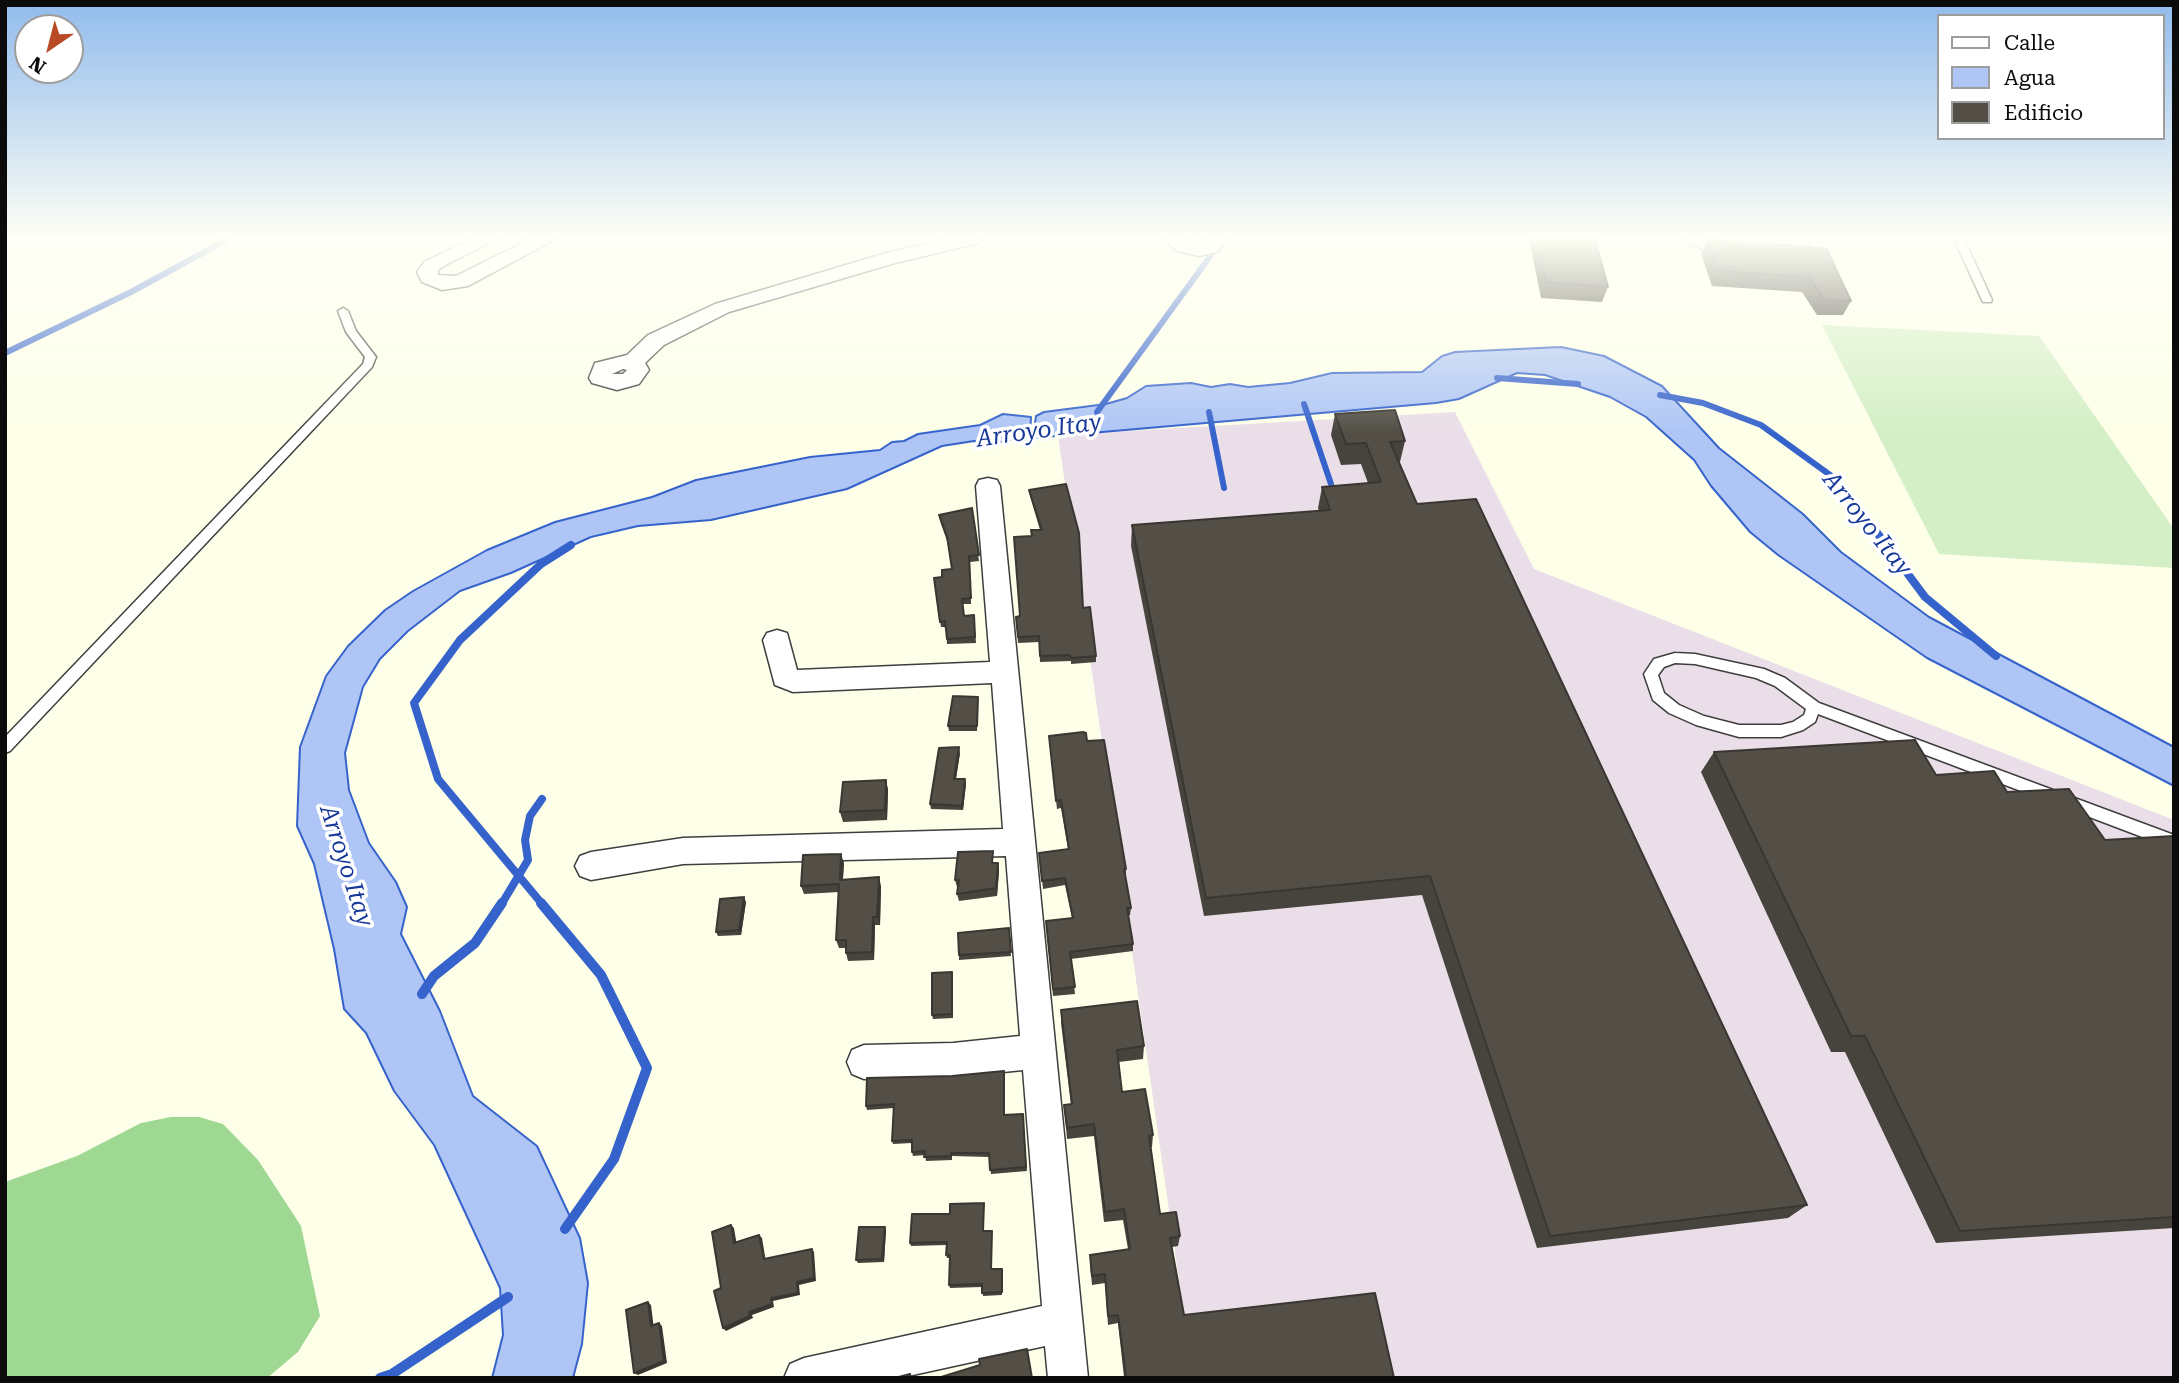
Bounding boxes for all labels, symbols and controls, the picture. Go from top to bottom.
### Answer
north arrow [14,14,84,84]
legend [1938,14,2165,140]
text: Calle [2004,31,2055,55]
text: N [25,51,50,79]
text: Agua [2004,66,2055,90]
text: Edificio [2004,101,2083,125]
water label: Arroyo Itay [975,408,1103,454]
water label: Arroyo Itay [1816,466,1918,582]
water label: Arroyo Itay [313,802,379,930]

